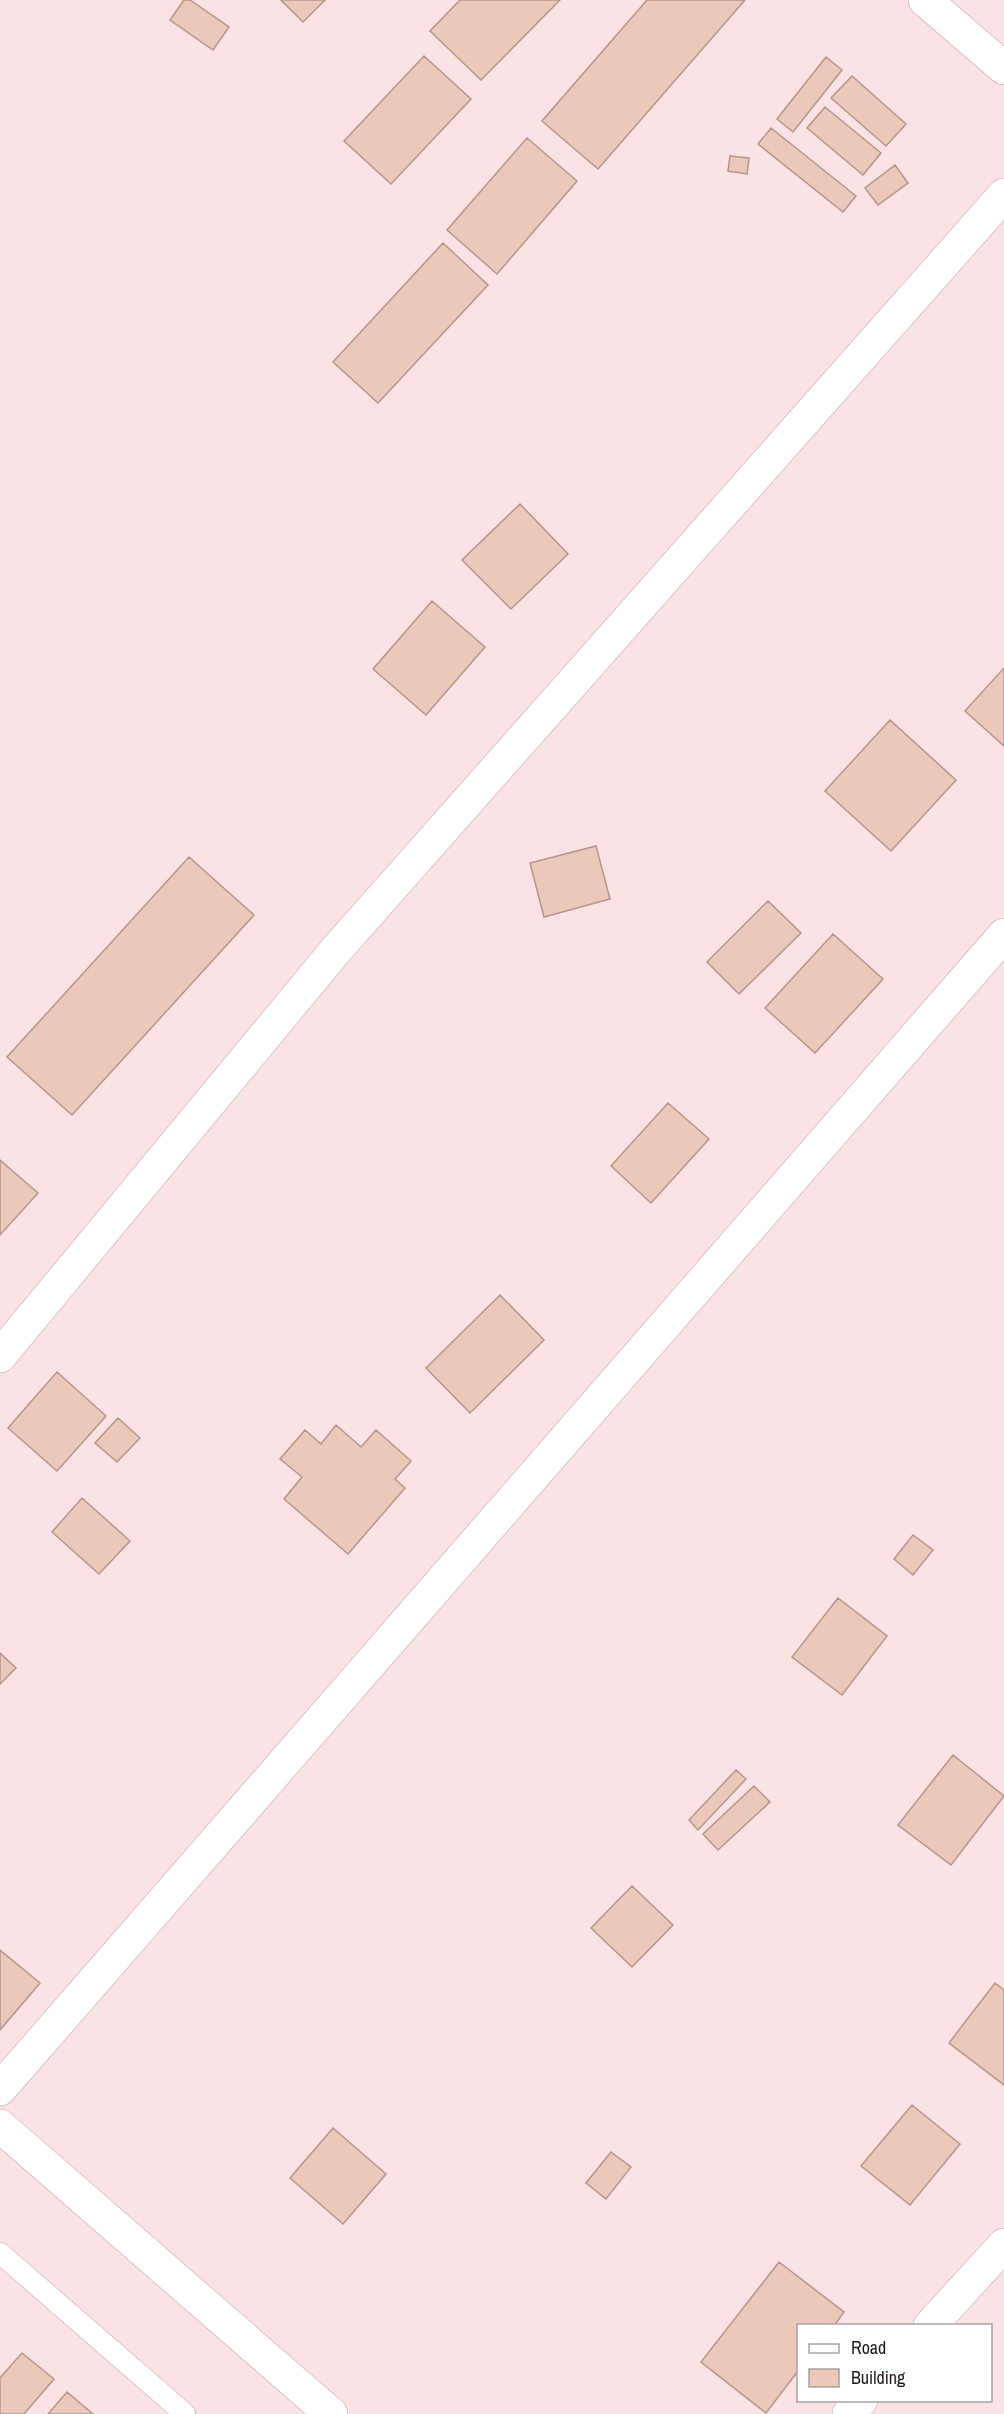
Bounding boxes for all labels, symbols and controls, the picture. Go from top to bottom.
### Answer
legend [797,2324,992,2402]
text: Road [851,2335,886,2360]
text: Building [851,2365,906,2390]

